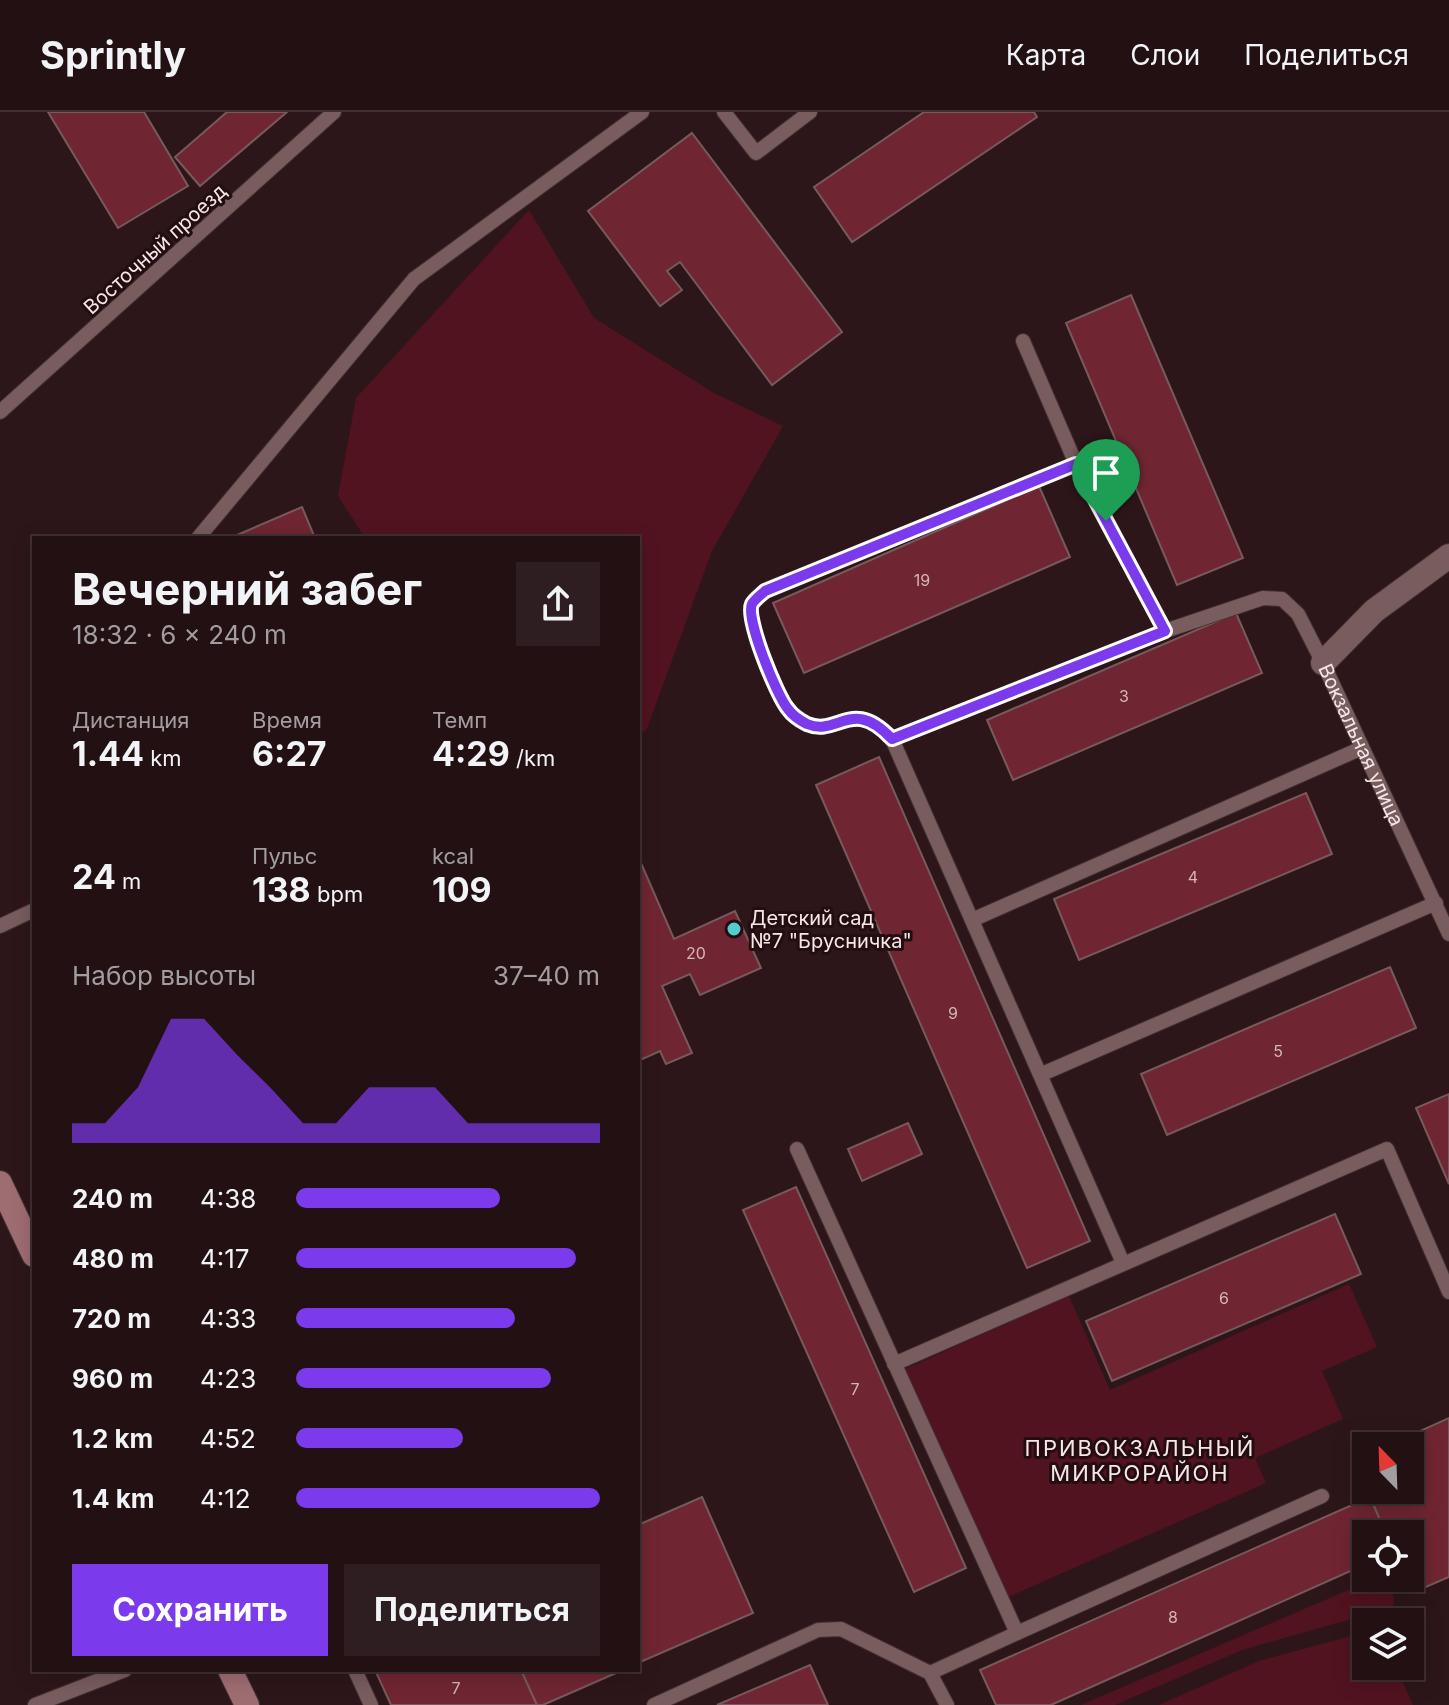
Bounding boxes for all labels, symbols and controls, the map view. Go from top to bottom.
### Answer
text: Sprintly [40,32,186,78]
text: Карта [1006,38,1086,72]
text: Слои [1130,38,1200,72]
text: Поделиться [1244,38,1409,72]
street label: Восточный проезд [79,179,231,319]
pin [1072,439,1140,521]
icon: arrive [1084,451,1128,495]
text: Вечерний забег [72,562,422,616]
button: share [516,562,600,646]
house number: 19 [914,570,930,590]
text: 18:32 · 6 × 240 m [72,619,287,650]
street label: Вокзальная улица [1313,660,1409,830]
house number: 3 [1119,686,1129,706]
text: Дистанция [72,707,190,733]
text: Время [252,707,322,733]
text: Темп [432,707,487,733]
text: 1.44 [72,733,144,774]
text: 6:27 [252,733,327,774]
text: 4:29 [432,733,510,774]
text: km [144,745,182,771]
text: /km [510,745,555,771]
text: Пульс [252,843,317,869]
text: kcal [432,843,474,869]
text: 24 [72,856,116,897]
house number: 4 [1188,867,1198,887]
text: m [116,868,141,894]
text: 138 [252,869,311,910]
text: 109 [432,869,492,910]
text: bpm [311,881,363,907]
place label: Детский сад №7 "Брусничка" [750,906,912,953]
marker: Детский сад №7 "Брусничка" [725,920,743,938]
house number: 20 [686,943,706,963]
text: Набор высоты [72,960,256,991]
text: 37–40 m [493,960,600,991]
house number: 9 [948,1003,958,1023]
house number: 5 [1273,1041,1283,1061]
text: 240 m [72,1183,153,1214]
text: 4:38 [200,1183,256,1214]
text: 480 m [72,1243,154,1274]
text: 4:17 [200,1243,250,1274]
house number: 6 [1219,1288,1229,1308]
text: 720 m [72,1303,151,1334]
text: 4:33 [200,1303,256,1334]
text: 960 m [72,1363,153,1394]
text: 4:23 [200,1363,256,1394]
house number: 7 [850,1379,860,1399]
text: 1.2 km [72,1423,153,1454]
text: 4:52 [200,1423,256,1454]
north arrow [1352,1432,1424,1504]
map controls [1352,1432,1424,1680]
district label: ПРИВОКЗАЛЬНЫЙ МИКРОРАЙОН [1025,1435,1255,1486]
text: 1.4 km [72,1483,154,1514]
text: 4:12 [200,1483,251,1514]
button: locate [1352,1520,1424,1592]
button: Сохранить [72,1564,328,1656]
button: Поделиться [344,1564,600,1656]
house number: 8 [1168,1607,1178,1627]
button: layers [1352,1608,1424,1680]
house number: 7 [451,1678,461,1698]

